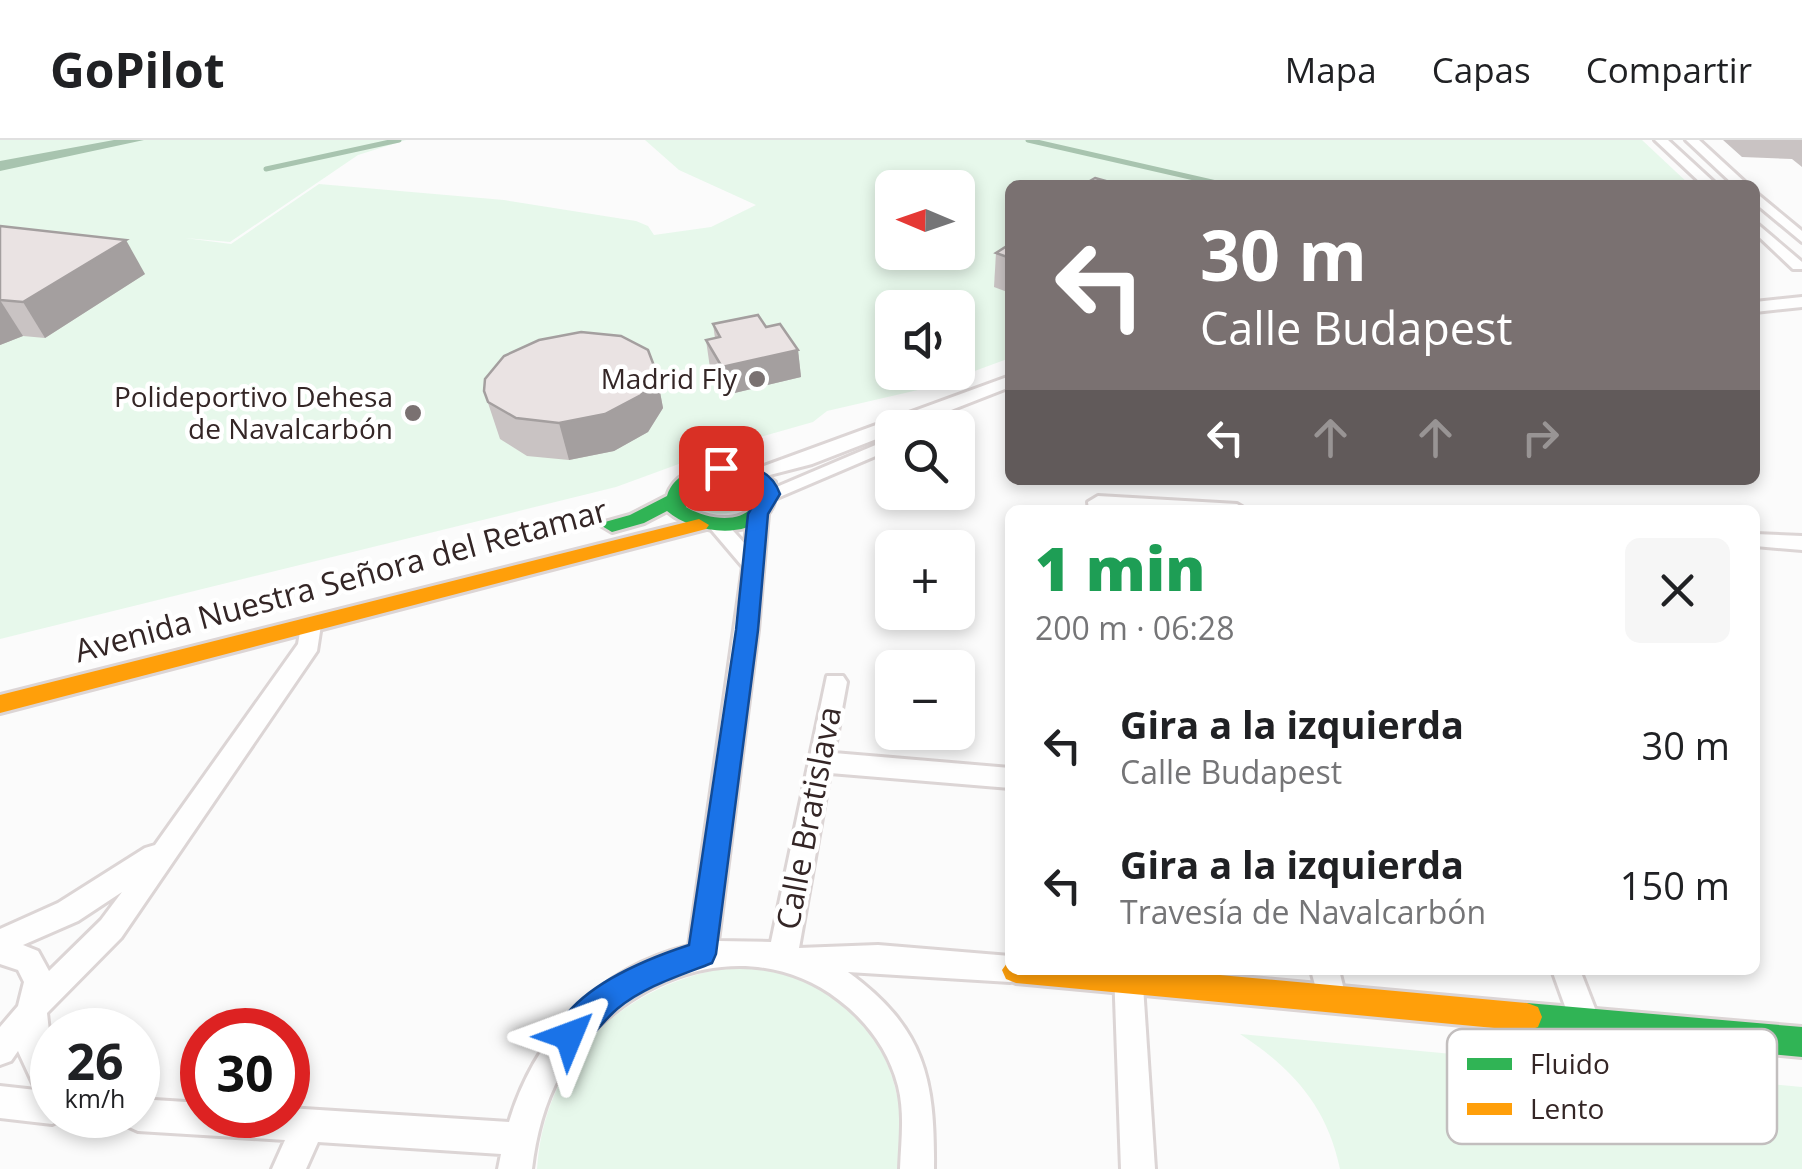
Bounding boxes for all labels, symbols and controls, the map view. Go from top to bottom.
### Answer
text: GoPilot [50,37,224,102]
text: Mapa [1285,46,1377,93]
text: Capas [1432,46,1531,93]
text: Compartir [1586,46,1752,93]
north arrow [875,170,975,270]
map controls [875,170,975,750]
text: 30 m [1200,206,1367,302]
icon: left [1035,220,1165,350]
button: sound [875,290,975,390]
text: Calle Budapest [1200,297,1513,358]
place label: Madrid Fly [601,359,738,397]
marker: Madrid Fly [746,368,768,390]
place label: Polideportivo Dehesa de Navalcarbón [114,377,393,447]
marker: Polideportivo Dehesa de Navalcarbón [402,402,424,424]
button: search [875,410,975,510]
icon: left [1198,410,1253,465]
icon: ahead [1303,410,1358,465]
icon: ahead [1408,410,1463,465]
icon: right [1513,410,1568,465]
pin [679,426,764,511]
icon: arrive [694,441,749,496]
street label: Avenida Nuestra Señora del Retamar [69,488,612,671]
text: 1 min [1035,527,1205,609]
button: + [875,530,975,630]
button: close [1625,538,1730,643]
text: 200 m · 06:28 [1035,606,1234,649]
button: − [875,650,975,750]
text: Gira a la izquierda [1120,698,1464,750]
street label: Calle Bratislava [765,703,850,933]
icon: left [1035,718,1090,773]
text: 30 m [1641,719,1730,771]
text: Calle Budapest [1120,750,1342,793]
text: Gira a la izquierda [1120,838,1464,890]
icon: left [1035,858,1090,913]
text: 150 m [1620,859,1730,911]
text: Travesía de Navalcarbón [1120,890,1486,933]
position arrow [517,984,621,1088]
speed limit sign: 30 [180,1008,310,1138]
text: 26 [66,1027,124,1095]
legend [1447,1029,1777,1144]
text: Fluido [1530,1044,1610,1082]
text: km/h [65,1081,125,1115]
text: Lento [1530,1089,1604,1127]

